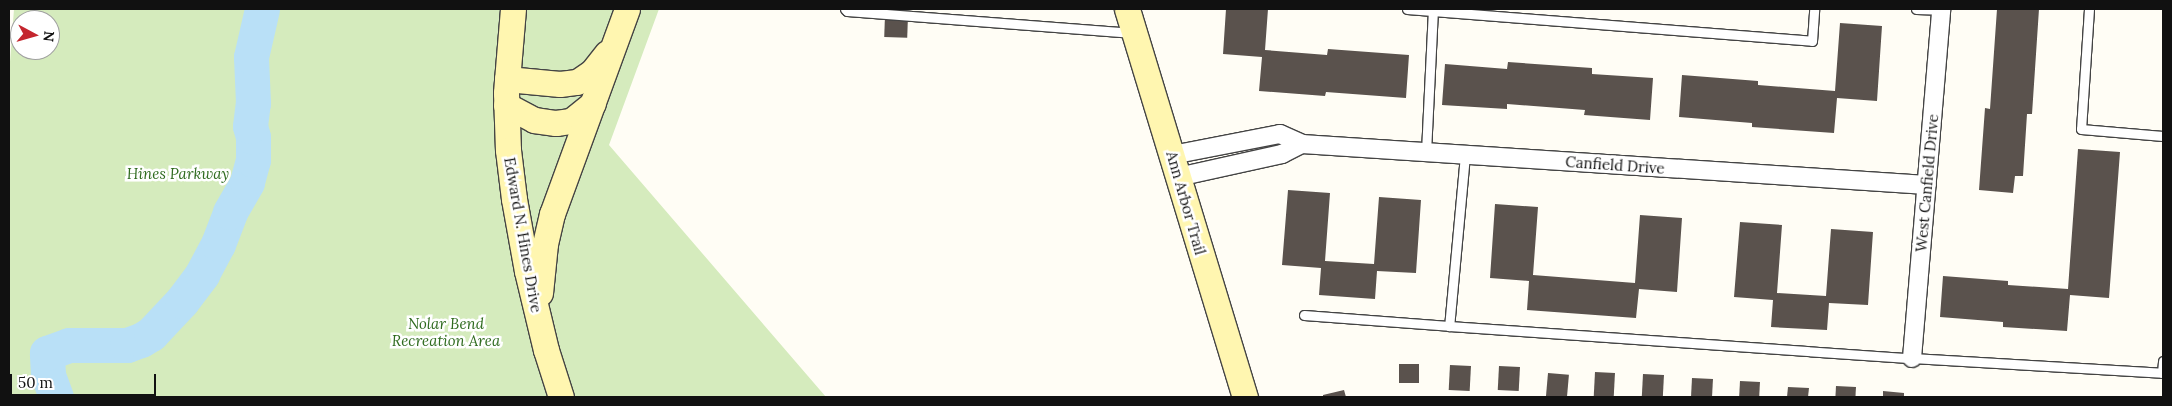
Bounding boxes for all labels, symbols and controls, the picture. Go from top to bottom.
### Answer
north arrow [10,10,60,60]
text: N [39,30,58,43]
street label: West Canfield Drive [1912,113,1942,253]
street label: Ann Arbor Trail [1163,149,1209,257]
street label: Canfield Drive [1565,153,1665,177]
street label: Edward N. Hines Drive [500,156,546,314]
park label: Hines Parkway [127,165,229,183]
park label: Nolar Bend Recreation Area [392,314,500,349]
scale bar [12,364,159,396]
text: 50 m [18,373,53,392]

